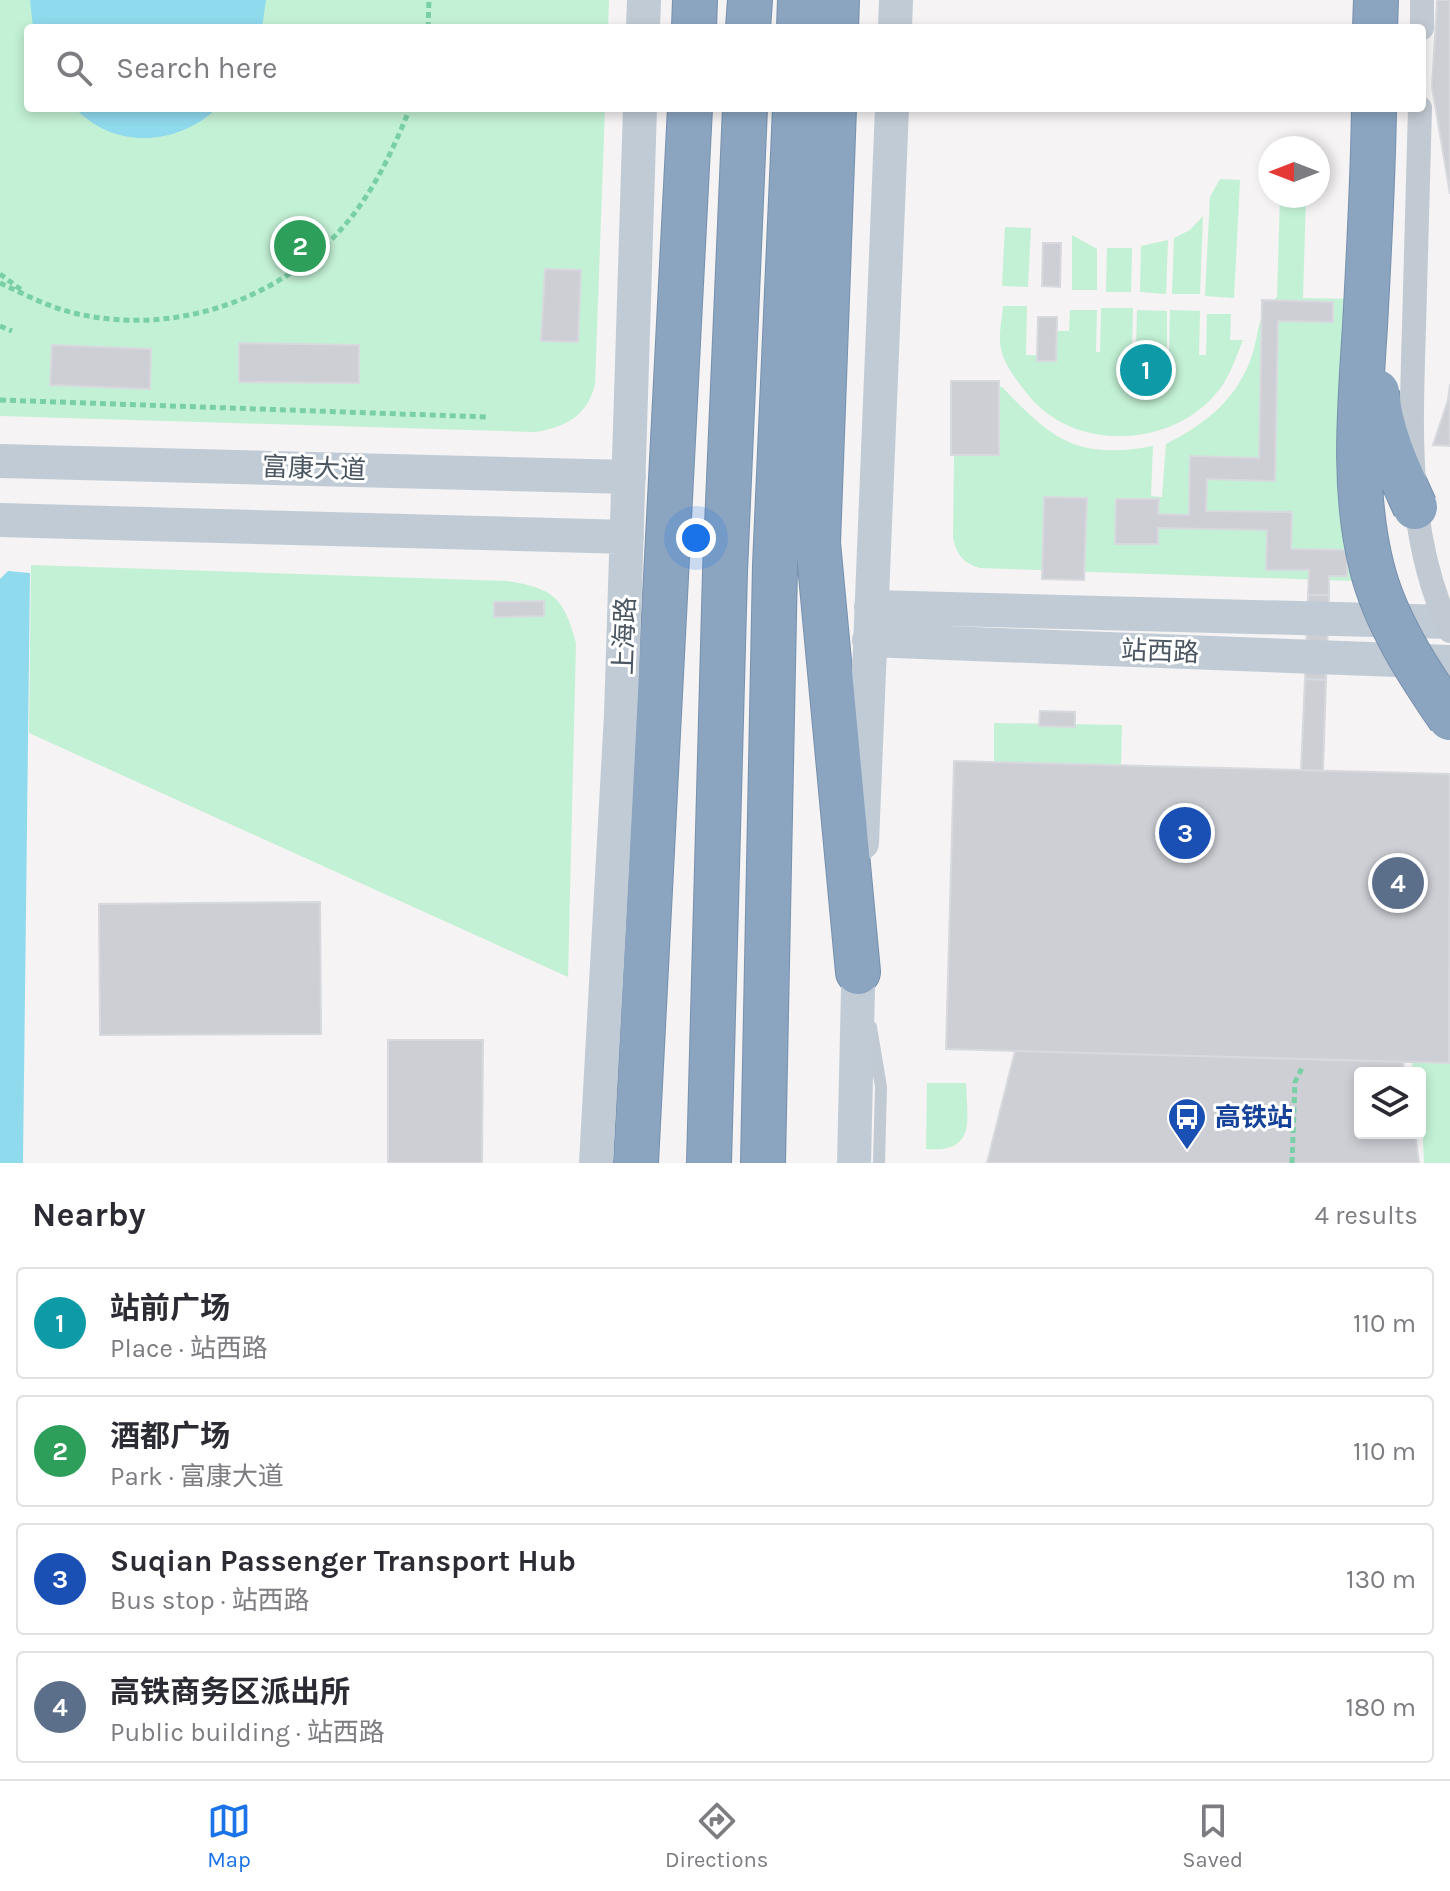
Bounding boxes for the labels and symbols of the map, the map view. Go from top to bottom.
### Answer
north arrow [1258,136,1330,208]
pin: 2 [274,216,326,276]
pin: 1 [1120,340,1172,400]
street label: 富康大道 [261,451,366,486]
your location [676,518,716,558]
street label: 上海路 [608,596,641,676]
street label: 站西路 [1120,635,1200,668]
pin: 3 [1159,803,1211,863]
pin: 4 [1372,853,1424,913]
bus stop icon: 高铁站 [1166,1096,1208,1151]
place label: 高铁站 [1215,1102,1293,1133]

